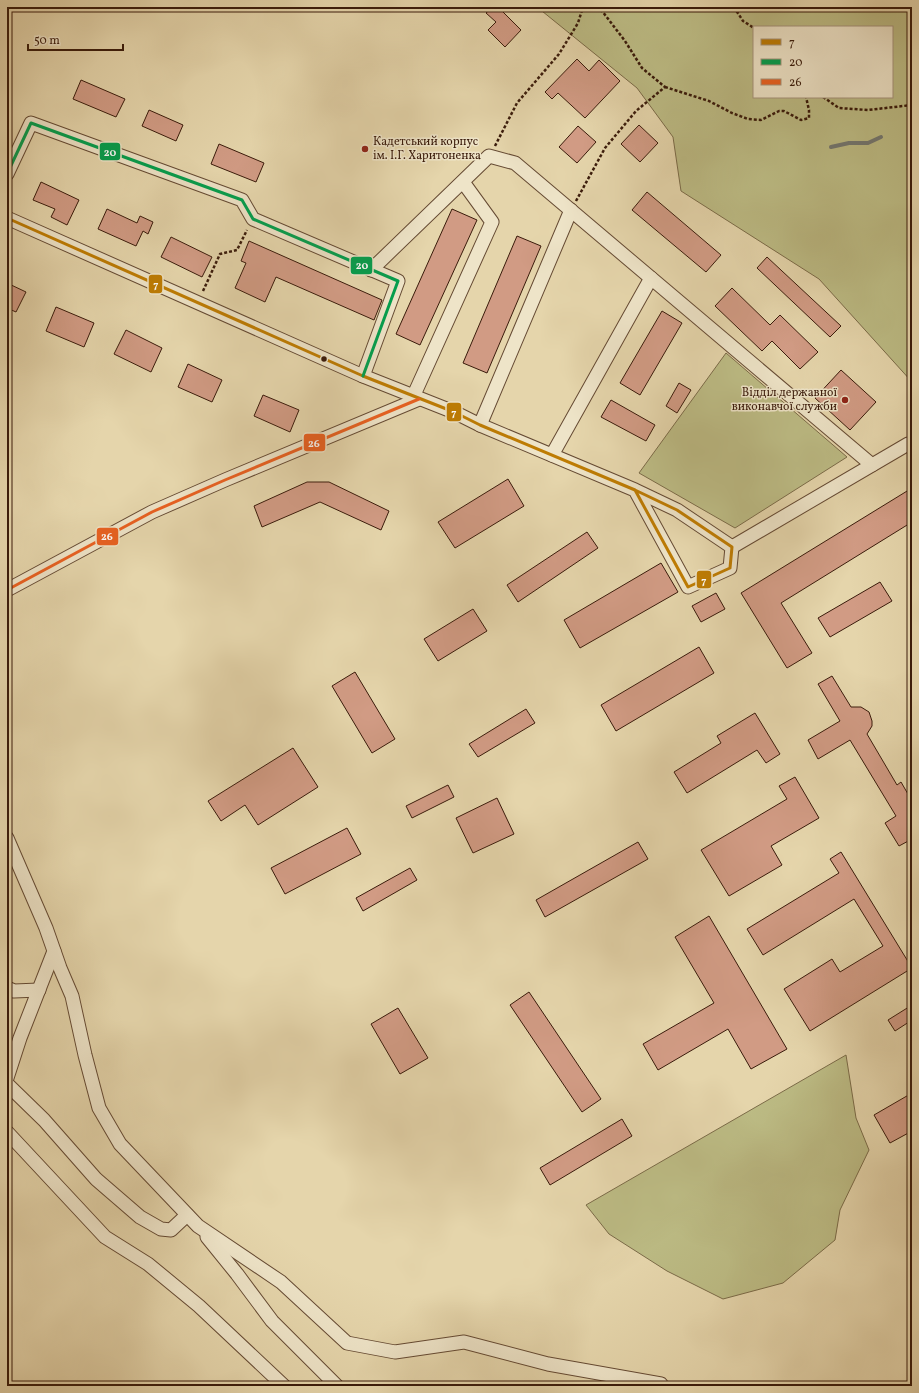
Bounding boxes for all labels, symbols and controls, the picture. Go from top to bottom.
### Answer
scale bar [28,26,123,52]
legend [753,26,893,98]
text: 50 m [34,33,60,49]
text: 7 [789,35,795,51]
text: 20 [789,55,803,71]
text: 26 [789,75,802,91]
place label: Кадетський корпус ім. І.Г. Харитоненка [373,134,481,164]
line badge: 20 [99,142,121,161]
marker: Кадетський корпус ім. І.Г. Харитоненка [360,144,370,154]
text: 20 [104,146,116,161]
line badge: 20 [350,256,373,275]
text: 20 [356,259,368,274]
line badge: 7 [148,274,163,294]
text: 7 [153,278,159,293]
unlabelled marker [319,354,329,364]
place label: Відділ державної виконавчої служби [732,385,837,415]
marker: Відділ державної виконавчої служби [840,395,850,405]
line badge: 7 [446,402,462,422]
text: 7 [451,406,457,421]
line badge: 26 [303,433,326,452]
text: 26 [308,437,320,452]
line badge: 26 [96,527,119,546]
text: 26 [101,530,113,545]
line badge: 7 [696,570,712,589]
text: 7 [701,574,707,589]

